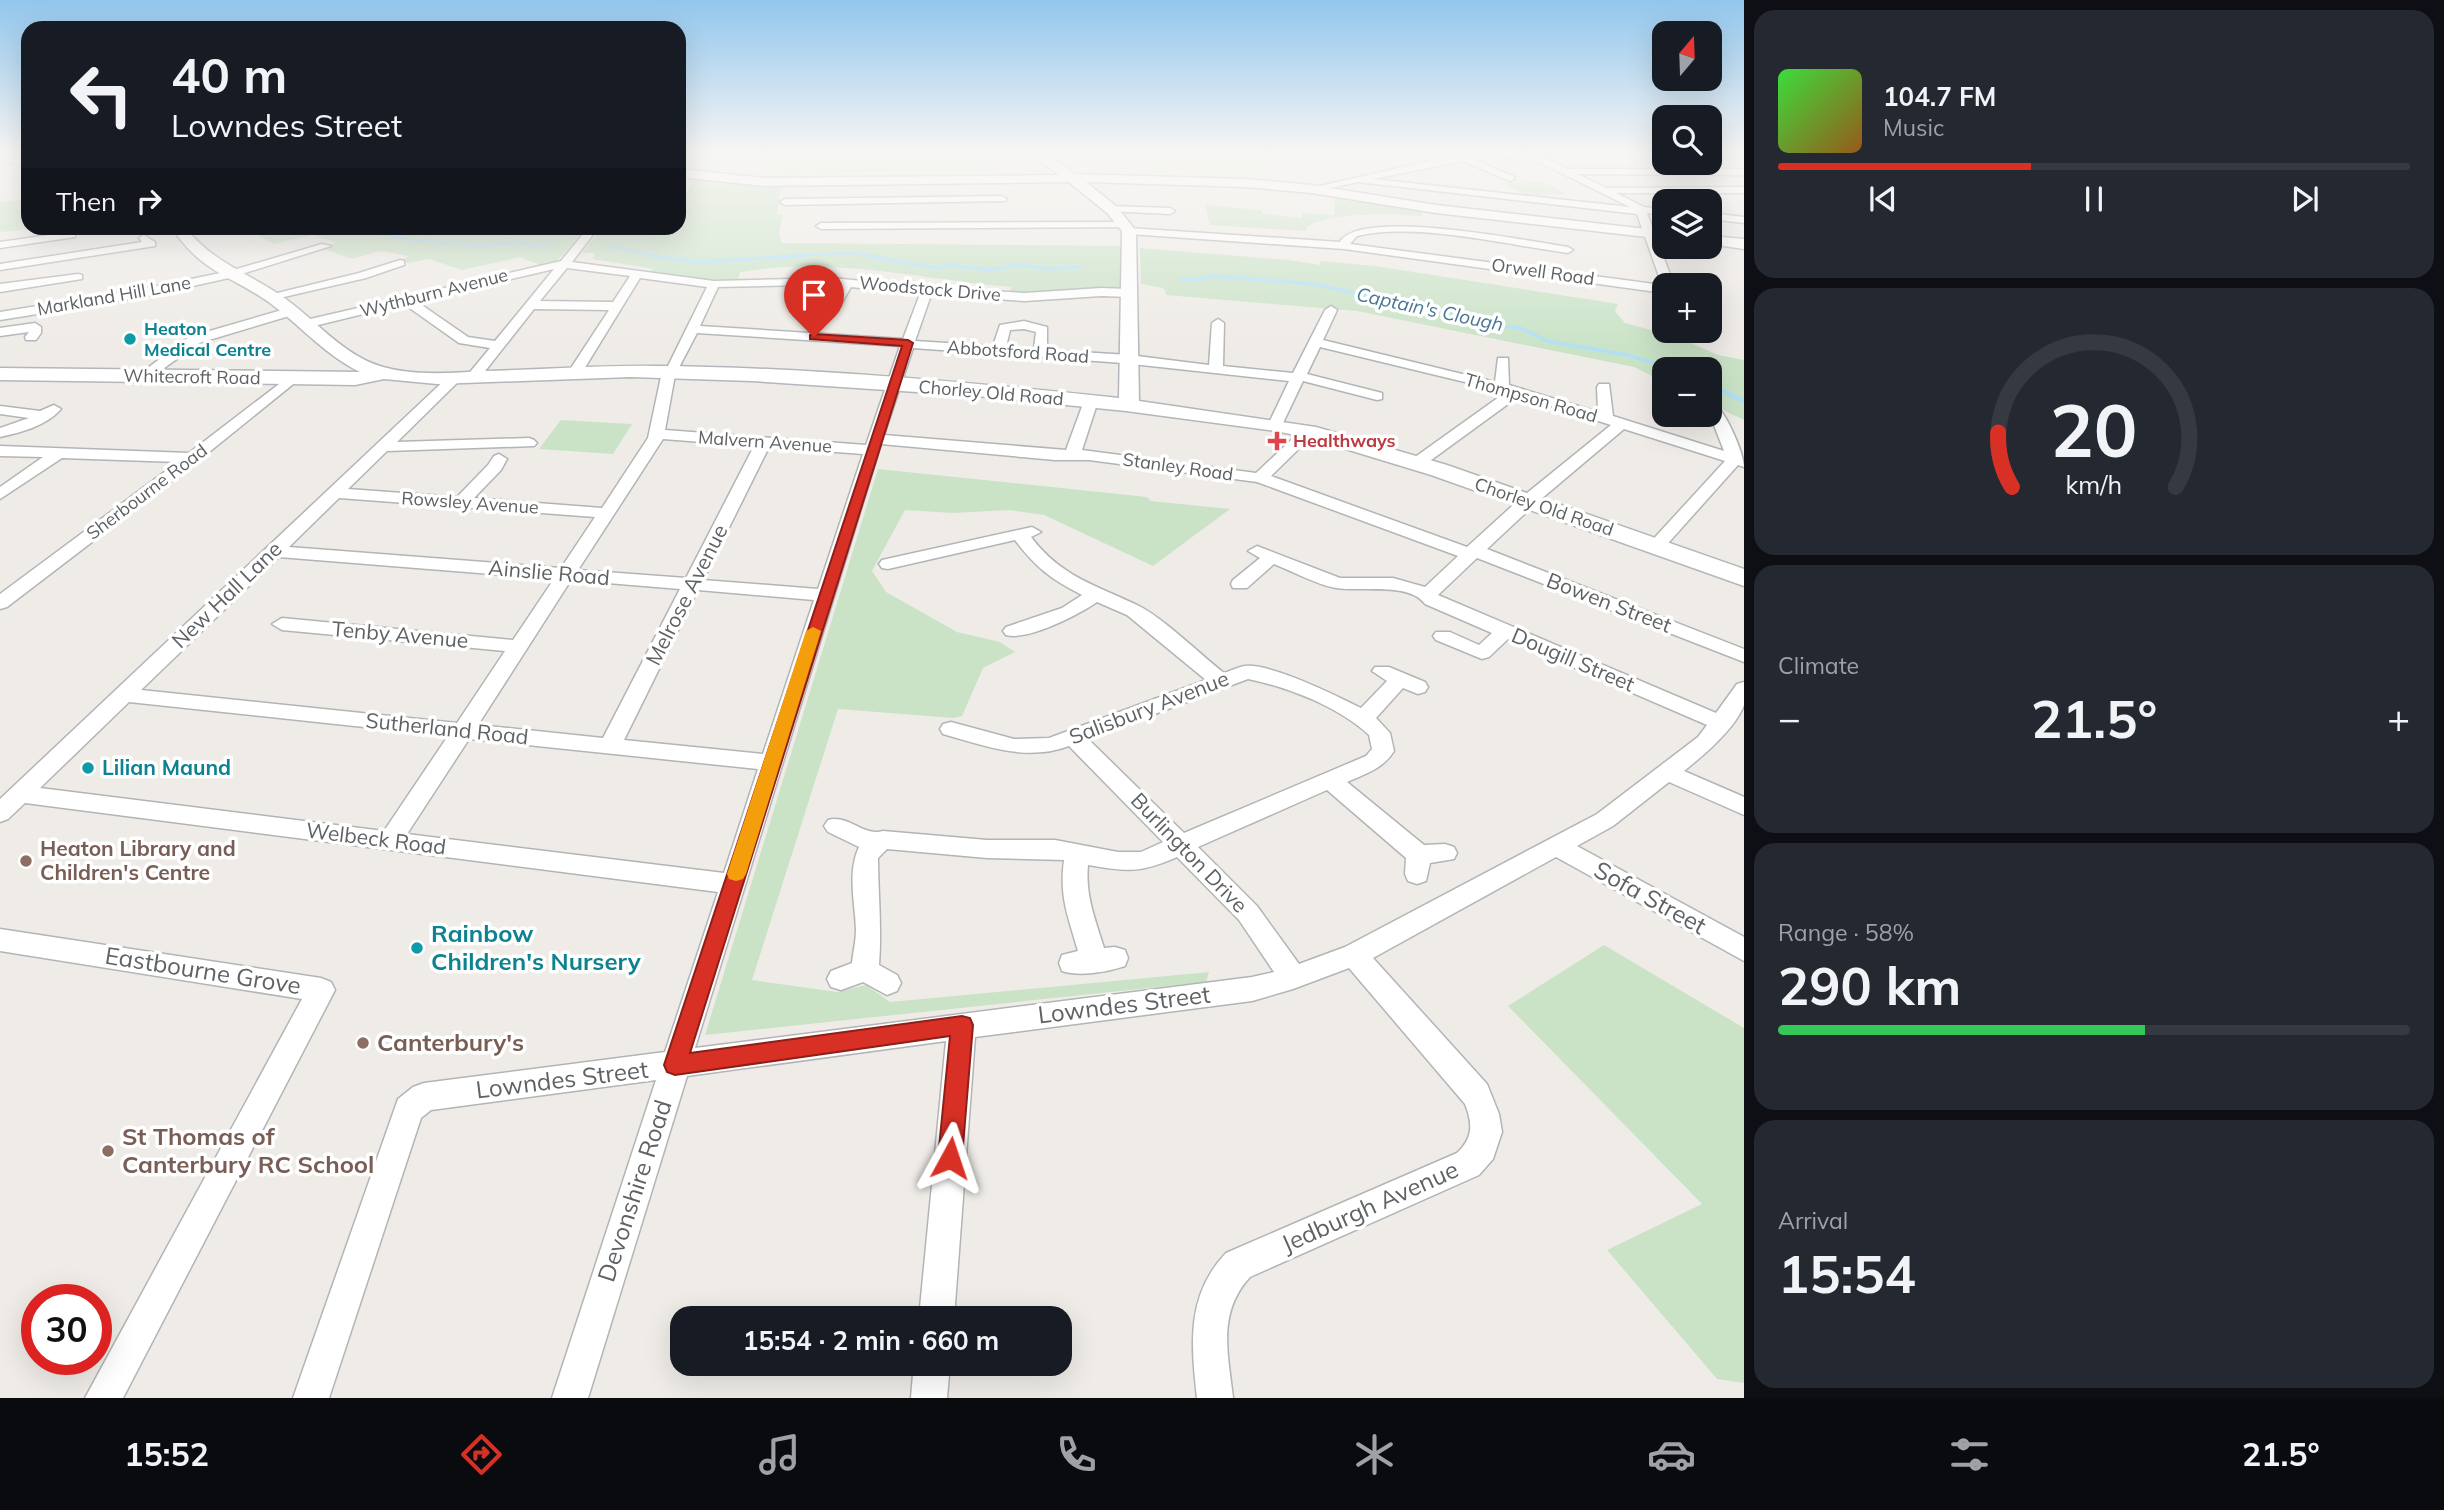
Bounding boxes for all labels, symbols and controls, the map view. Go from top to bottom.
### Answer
north arrow [1652,21,1722,91]
map controls [1652,21,1722,427]
text: 40 m [171,44,287,105]
icon: left [56,49,147,140]
text: 104.7 FM [1883,80,1996,113]
text: Lowndes Street [171,105,402,145]
button: search [1652,105,1722,175]
text: Music [1883,113,1944,142]
icon: previous [1864,180,1902,218]
icon: pause [2075,180,2113,218]
icon: next [2286,180,2324,218]
icon: right [130,182,168,220]
text: Then [56,185,116,218]
button: layers [1652,189,1722,259]
street label: Orwell Road [1490,253,1596,290]
street label: Wythburn Avenue [357,263,510,322]
pin [784,265,844,337]
street label: Markland Hill Lane [35,271,192,320]
street label: Woodstock Drive [858,271,1002,306]
button: + [1652,273,1722,343]
icon: arrive [795,276,833,314]
water label: Captain's Clough [1354,282,1506,336]
place label: Heaton Medical Centre [144,317,271,361]
marker: Heaton Medical Centre [122,331,138,347]
street label: Abbotsford Road [946,335,1090,368]
button: − [1652,357,1722,427]
street label: Whitecroft Road [123,364,261,389]
street label: Thompson Road [1462,368,1600,427]
street label: Chorley Old Road [917,375,1065,410]
text: 20 [2050,385,2138,476]
street label: Malvern Avenue [697,425,833,458]
place label: Healthways [1293,429,1396,452]
marker: Healthways [1267,431,1287,451]
street label: Sherbourne Road [82,439,212,544]
street label: Stanley Road [1121,447,1235,486]
text: km/h [2066,469,2122,500]
street label: Chorley Old Road [1472,472,1617,541]
street label: Rowsley Avenue [401,486,540,519]
street label: Melrose Avenue [639,520,733,669]
street label: New Hall Lane [166,535,287,653]
street label: Ainslie Road [487,554,611,590]
street label: Bowen Street [1543,566,1675,638]
street label: Tenby Avenue [331,615,469,653]
street label: Dougill Street [1508,622,1639,697]
text: Climate [1778,651,1859,680]
street label: Salisbury Avenue [1065,665,1232,749]
text: 21.5° [2031,686,2157,751]
text: − [1778,694,1801,742]
text: + [2387,694,2410,742]
street label: Sutherland Road [365,707,530,749]
place label: Lilian Maund [102,754,231,780]
marker: Lilian Maund [80,760,96,776]
street label: Burlington Drive [1126,787,1254,918]
street label: Welbeck Road [305,817,448,859]
place label: Heaton Library and Children's Centre [40,835,236,885]
marker: Heaton Library and Children's Centre [18,853,34,869]
street label: Sofa Street [1589,854,1712,940]
place label: Rainbow Children's Nursery [431,918,642,976]
text: Range · 58% [1778,918,1914,947]
street label: Eastbourne Grove [103,940,303,1000]
marker: Rainbow Children's Nursery [409,940,425,956]
text: 290 km [1778,953,1961,1018]
street label: Lowndes Street [1036,979,1212,1029]
place label: Canterbury's [377,1027,524,1057]
marker: Canterbury's [355,1035,371,1051]
street label: Lowndes Street [474,1054,650,1104]
street label: Devonshire Road [590,1096,678,1285]
place label: St Thomas of Canterbury RC School [122,1121,374,1179]
position arrow [913,1121,987,1195]
marker: St Thomas of Canterbury RC School [100,1143,116,1159]
street label: Jedburgh Avenue [1276,1154,1463,1259]
text: Arrival [1778,1206,1848,1235]
text: 15:54 [1778,1241,1916,1306]
speed limit sign: 30 [21,1284,112,1375]
text: 15:54 · 2 min · 660 m [743,1324,999,1357]
icon: directions [457,1430,506,1479]
icon: music [755,1430,804,1479]
icon: phone [1052,1430,1101,1479]
icon: climate [1350,1430,1399,1479]
icon: car [1647,1430,1696,1479]
icon: filters [1945,1430,1994,1479]
text: 15:52 [124,1434,209,1474]
text: 21.5° [2242,1434,2320,1474]

